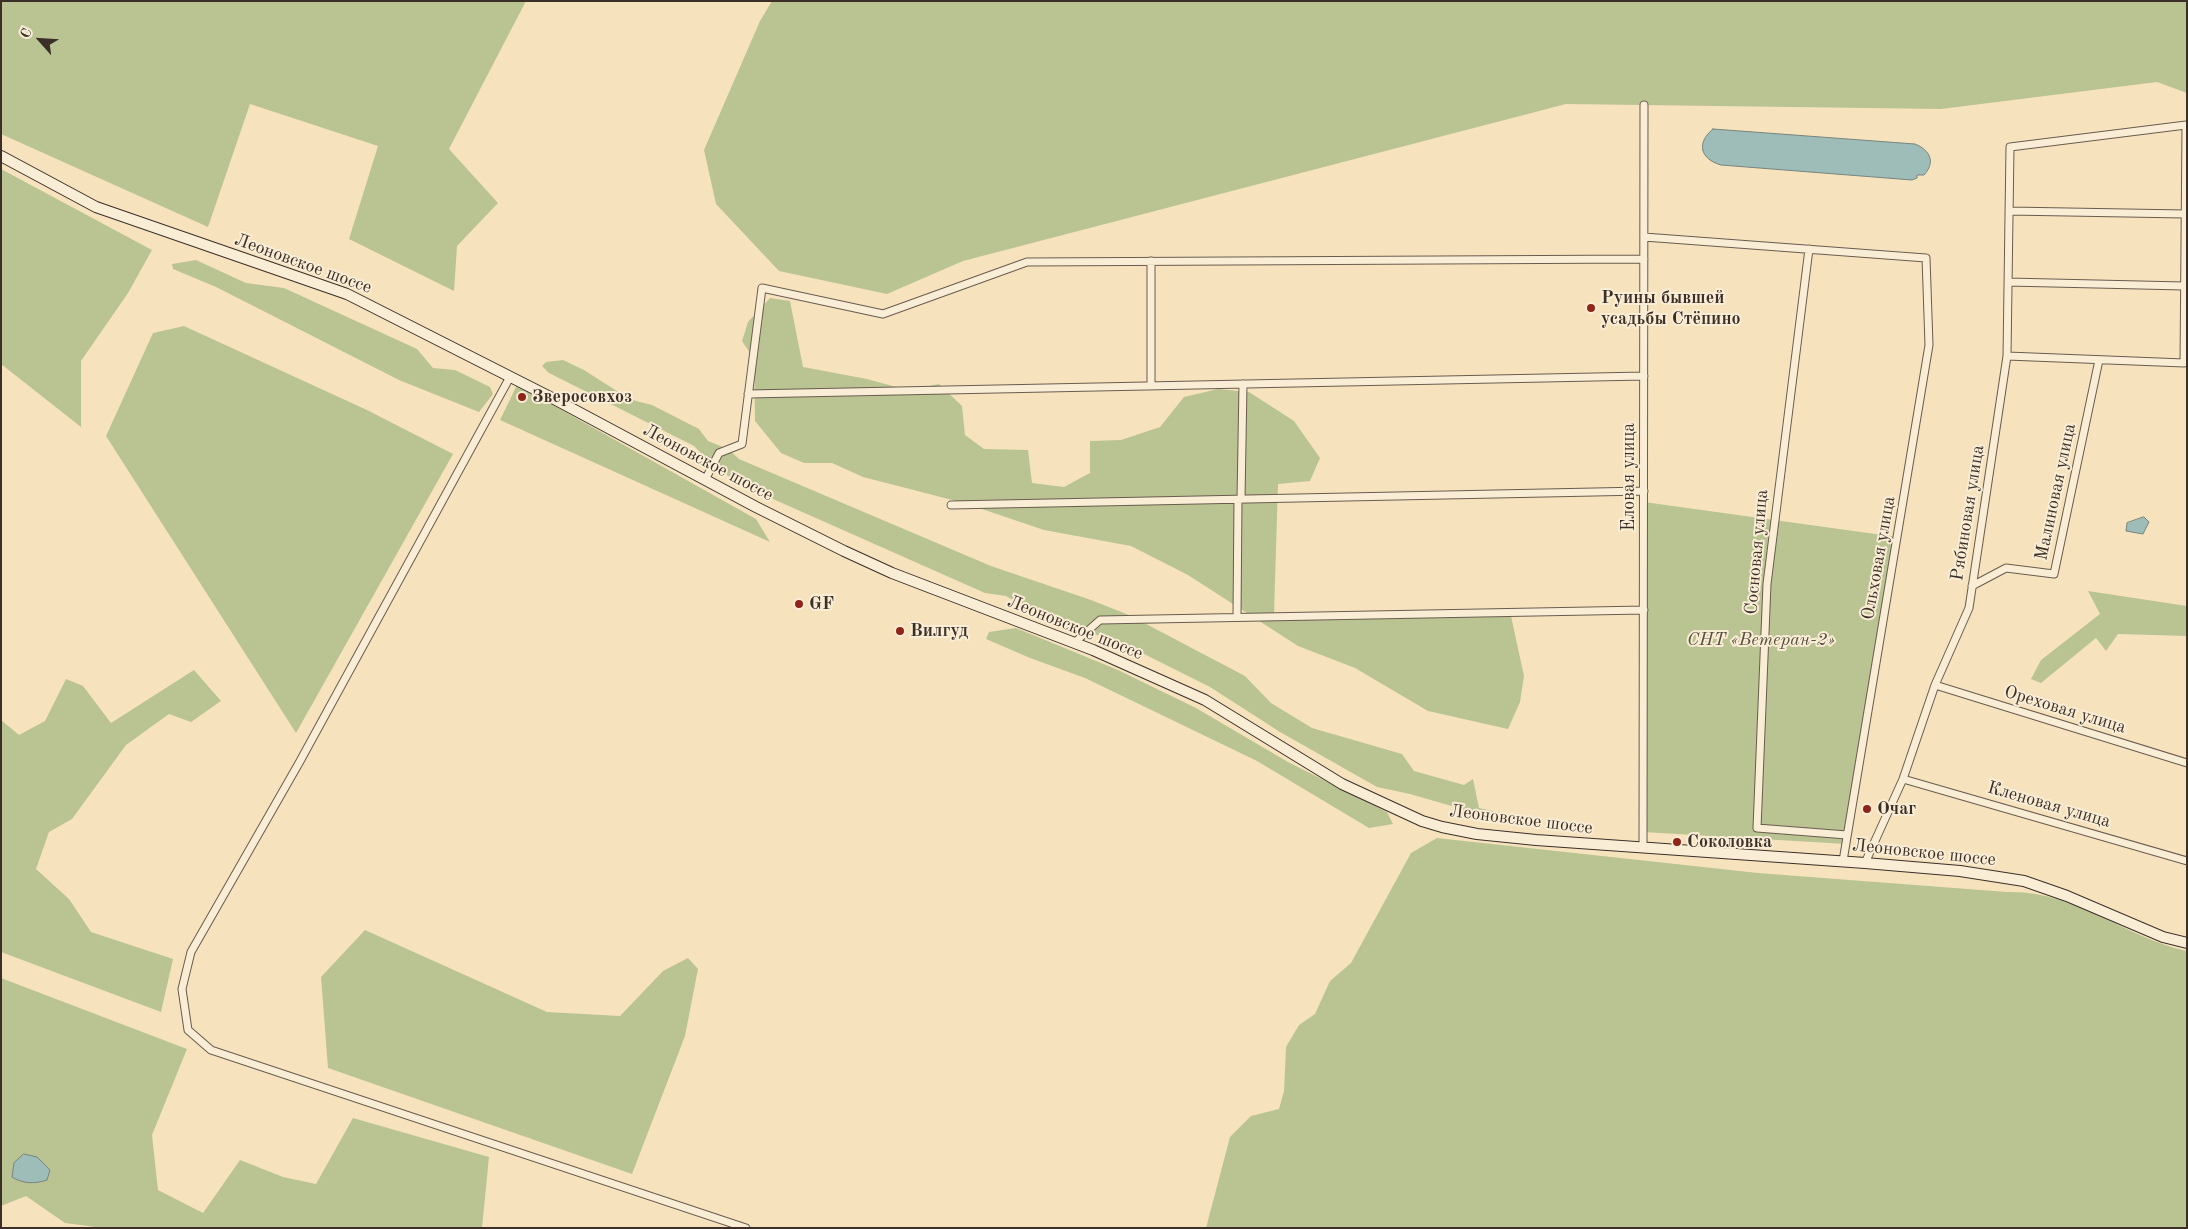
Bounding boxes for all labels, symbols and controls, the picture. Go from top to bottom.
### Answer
north arrow [15,15,65,65]
text: С [18,26,35,41]
street label: Леоновское шоссе [231,229,375,299]
place label: Руины бывшей усадьбы Стёпино [1601,287,1741,330]
marker: Руины бывшей усадьбы Стёпино [1585,302,1597,314]
place label: Зверосовхоз [532,386,632,408]
marker: Зверосовхоз [516,391,528,403]
street label: Леоновское шоссе [639,420,777,506]
street label: Малиновая улица [2031,422,2081,562]
street label: Еловая улица [1618,423,1640,531]
street label: Рябиновая улица [1947,444,1989,582]
street label: Сосновая улица [1741,488,1773,616]
street label: Ольховая улица [1857,494,1901,622]
street label: Леоновское шоссе [1004,591,1146,665]
place label: GF [809,593,834,615]
marker: GF [793,598,805,610]
place label: Вилгуд [910,620,968,642]
marker: Вилгуд [894,625,906,637]
park label: СНТ «Ветеран-2» [1687,629,1835,651]
street label: Ореховая улица [2002,681,2128,739]
street label: Кленовая улица [1985,777,2113,833]
place label: Очаг [1877,798,1916,820]
street label: Леоновское шоссе [1448,800,1594,840]
marker: Очаг [1861,803,1873,815]
place label: Соколовка [1687,831,1772,853]
street label: Леоновское шоссе [1851,835,1997,871]
marker: Соколовка [1671,836,1683,848]

